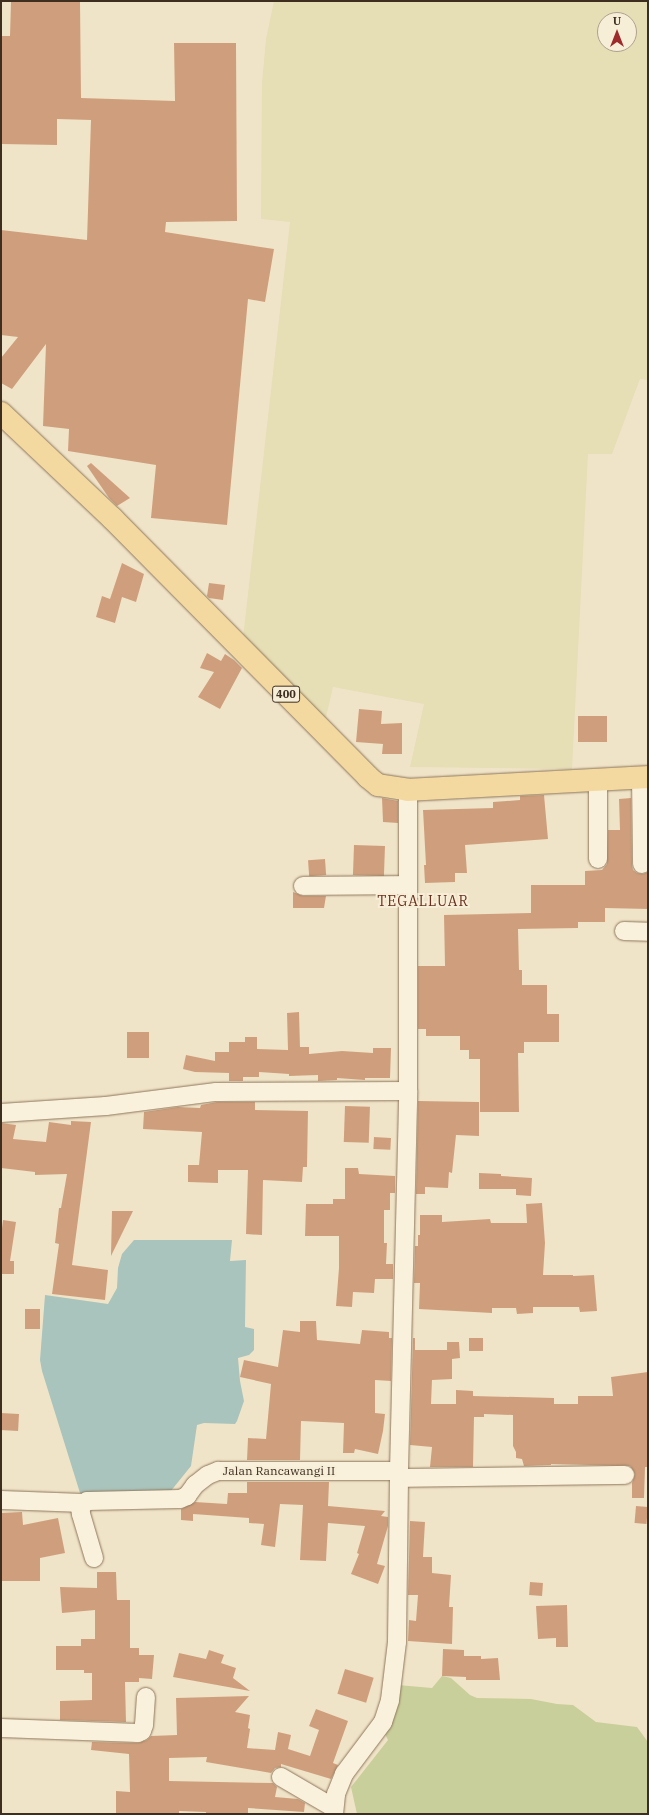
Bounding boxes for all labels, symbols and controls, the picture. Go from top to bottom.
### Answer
north arrow [597,12,637,52]
text: U [613,14,621,28]
road number: 400 [272,685,300,703]
district label: TEGALLUAR [377,893,469,909]
street label: Jalan Rancawangi II [223,1464,335,1478]

